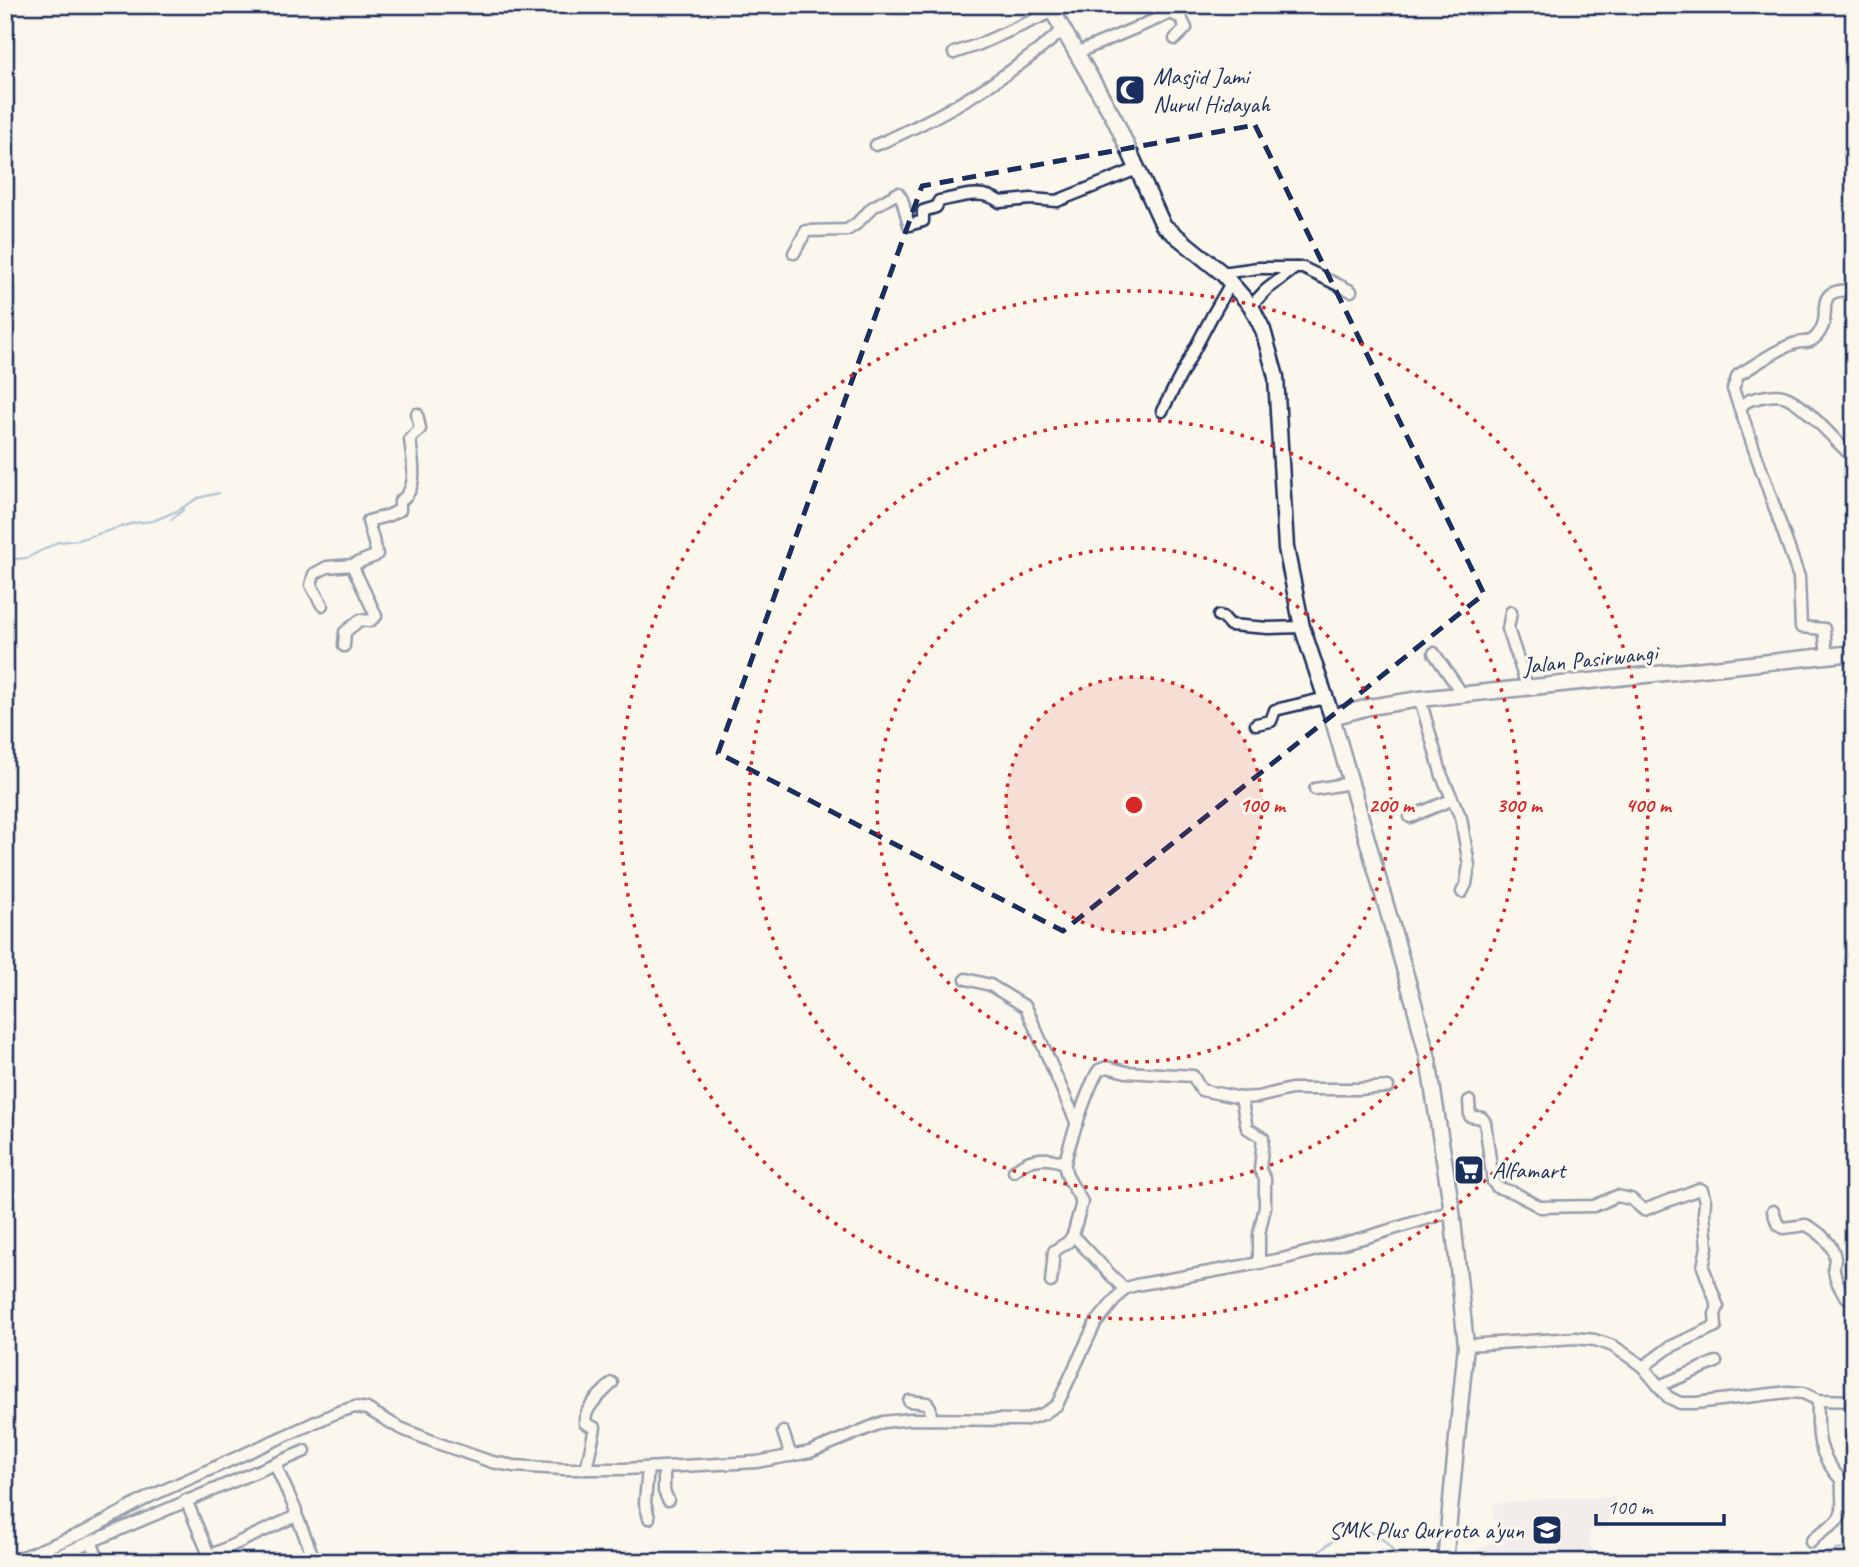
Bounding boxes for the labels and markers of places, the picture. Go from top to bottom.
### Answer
place label: Masjid Jami Nurul Hidayah [1153,61,1271,119]
mosque icon: Masjid Jami Nurul Hidayah [1113,73,1147,107]
centre of rings [1122,793,1146,817]
supermarket icon: Alfamart [1452,1153,1486,1187]
place label: Alfamart [1492,1155,1567,1185]
school or university icon: SMK Plus Qurrota a'yun [1530,1513,1564,1547]
place label: SMK Plus Qurrota a'yun [1329,1515,1524,1545]

